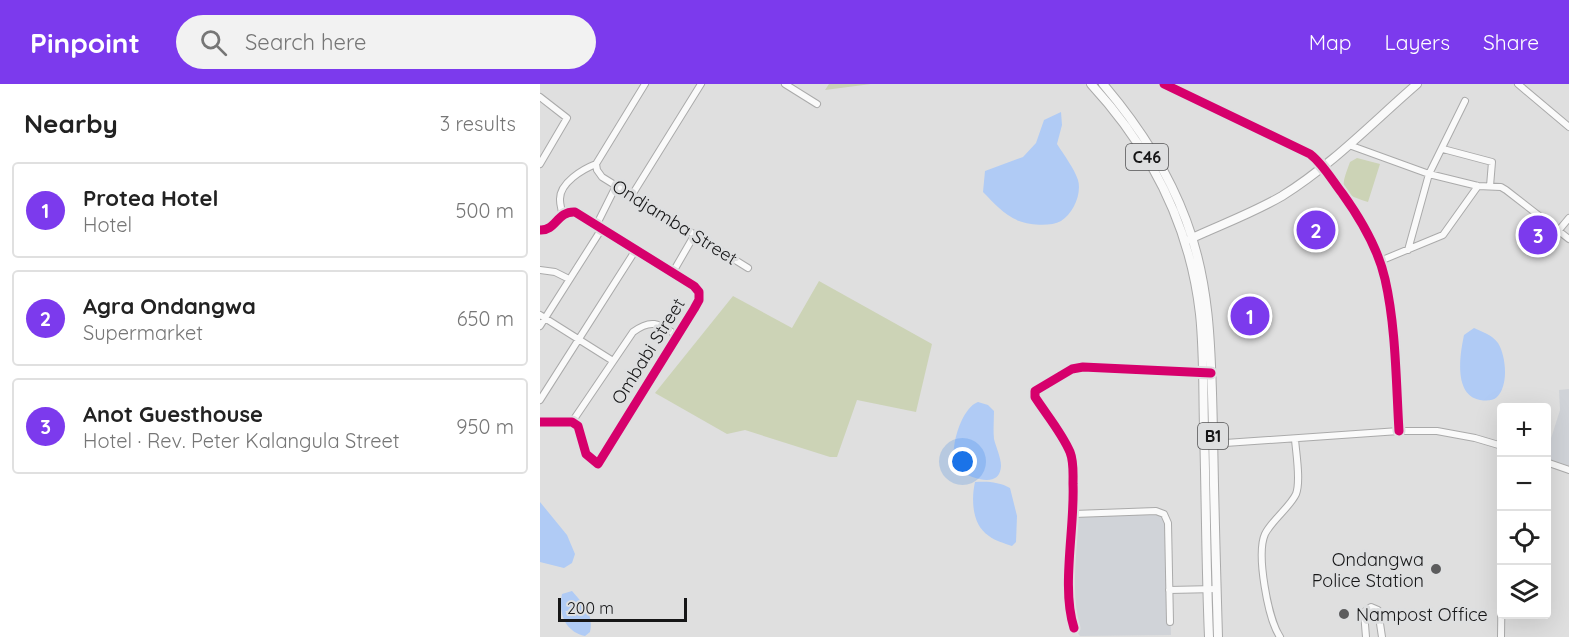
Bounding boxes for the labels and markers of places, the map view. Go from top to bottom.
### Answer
pin: 2 [1296,208,1336,252]
pin: 3 [1518,212,1558,258]
pin: 1 [1230,294,1270,338]
place label: Ondangwa Police Station [1312,548,1424,592]
marker: Ondangwa Police Station [1429,562,1443,576]
place label: Nampost Office [1356,603,1488,626]
marker: Nampost Office [1337,607,1351,621]

